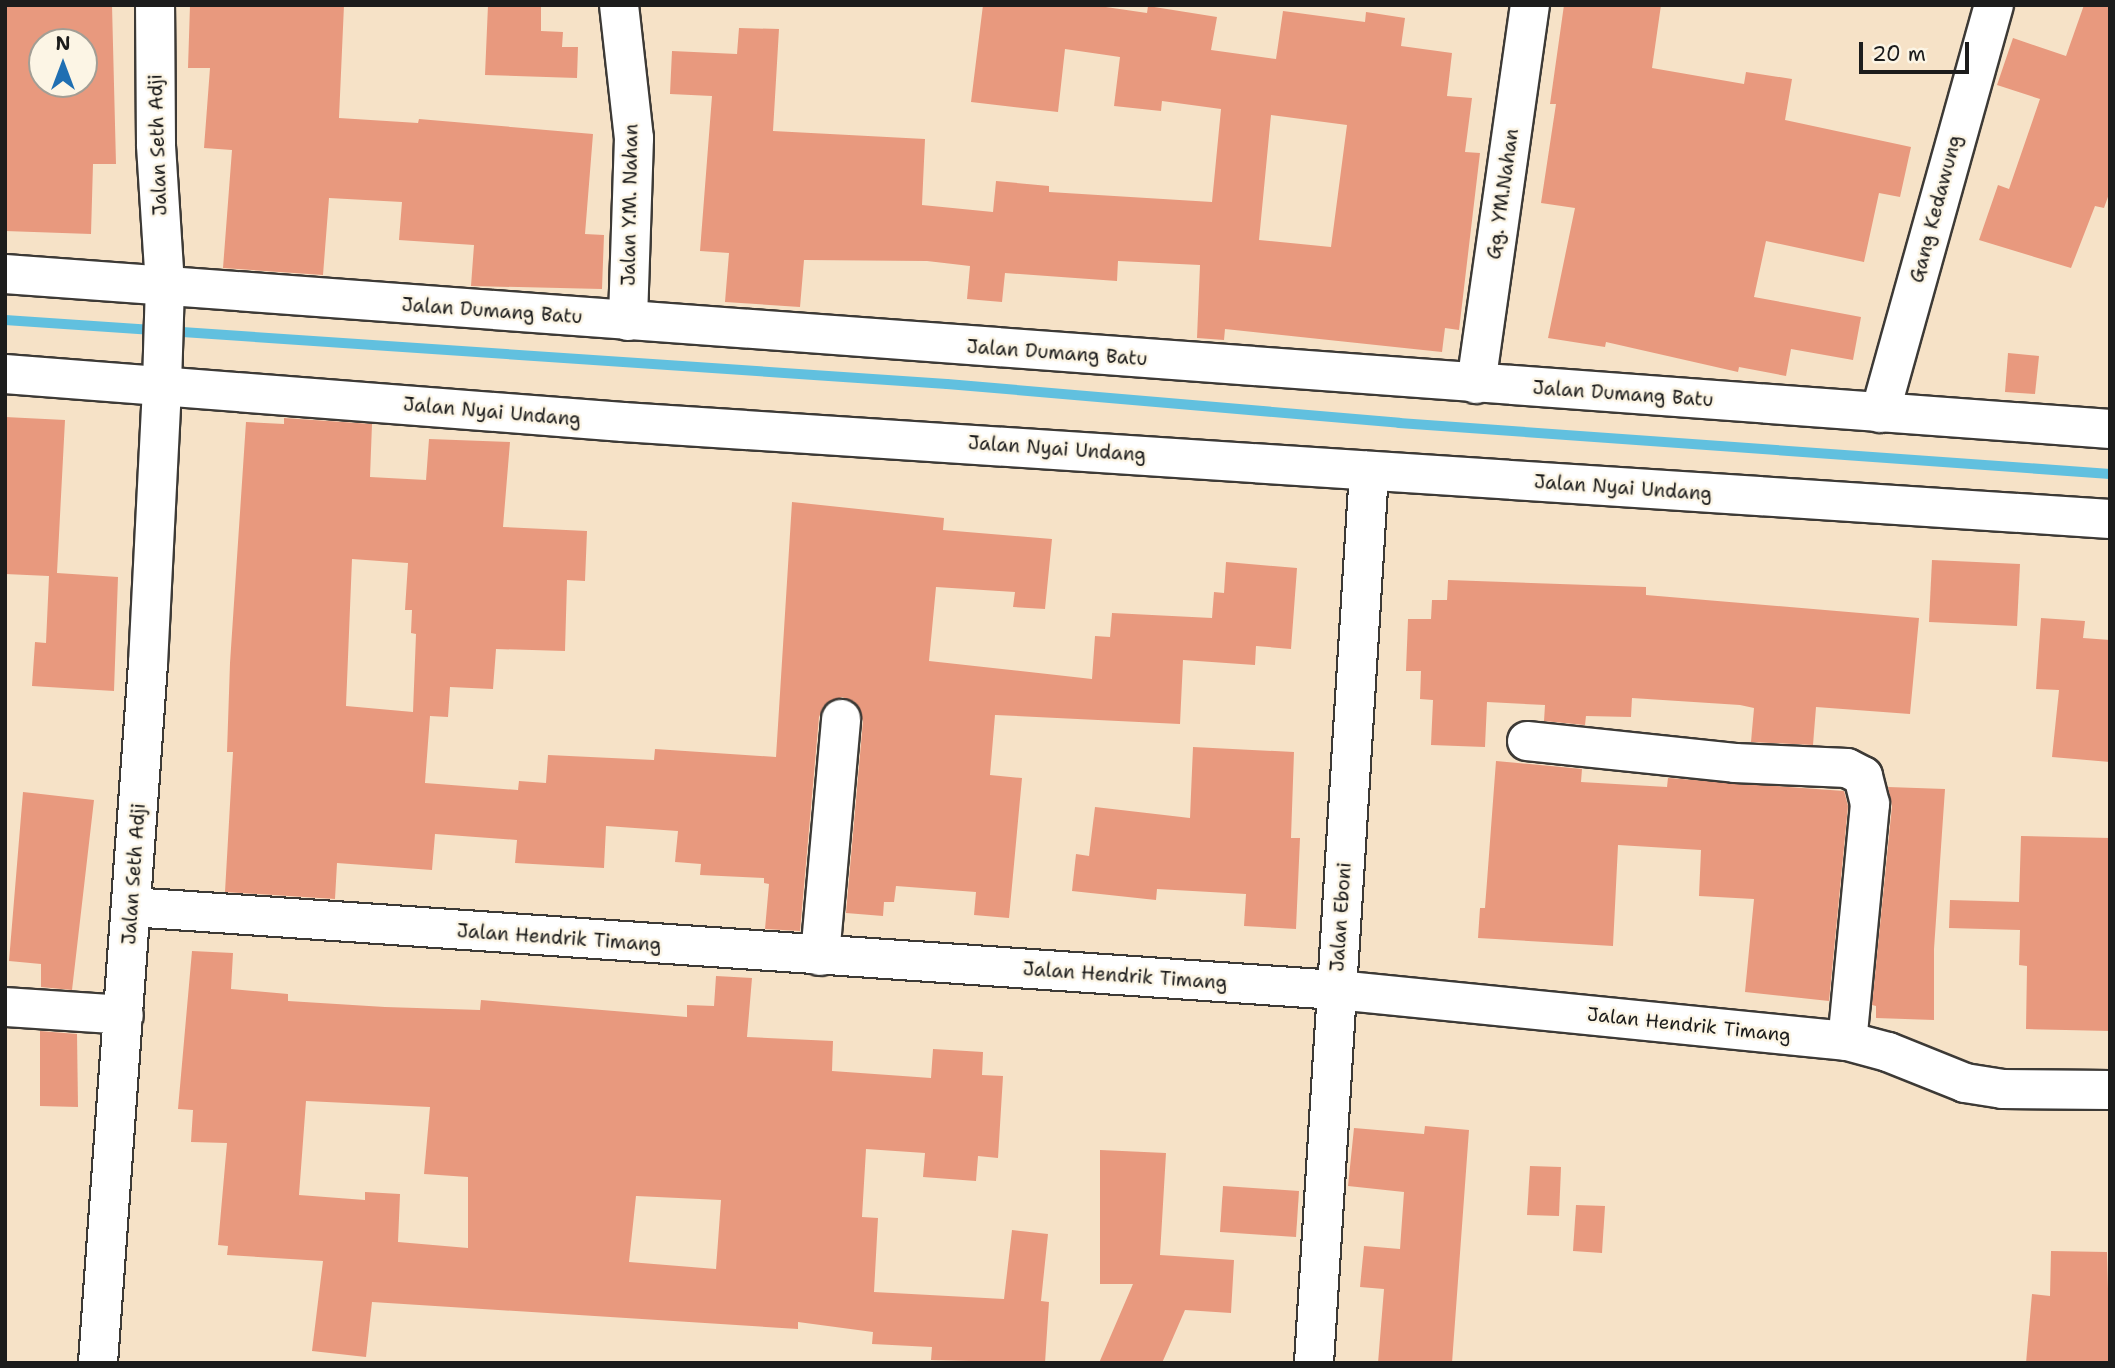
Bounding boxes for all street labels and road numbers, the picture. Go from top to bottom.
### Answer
street label: Jalan Seth Adji [144,74,172,216]
street label: Jalan Y.M. Nahan [617,124,643,286]
street label: Gg. YM.Nahan [1483,127,1523,261]
street label: Gang Kedawung [1905,133,1967,285]
street label: Jalan Dumang Batu [401,293,583,329]
street label: Jalan Dumang Batu [966,335,1148,371]
street label: Jalan Dumang Batu [1532,376,1714,412]
street label: Jalan Nyai Undang [402,393,582,431]
street label: Jalan Nyai Undang [967,431,1147,467]
street label: Jalan Nyai Undang [1533,470,1713,506]
street label: Jalan Seth Adji [118,802,150,946]
street label: Jalan Eboni [1326,862,1356,972]
street label: Jalan Hendrik Timang [456,919,662,957]
street label: Jalan Hendrik Timang [1022,957,1228,995]
street label: Jalan Hendrik Timang [1586,1003,1792,1047]

